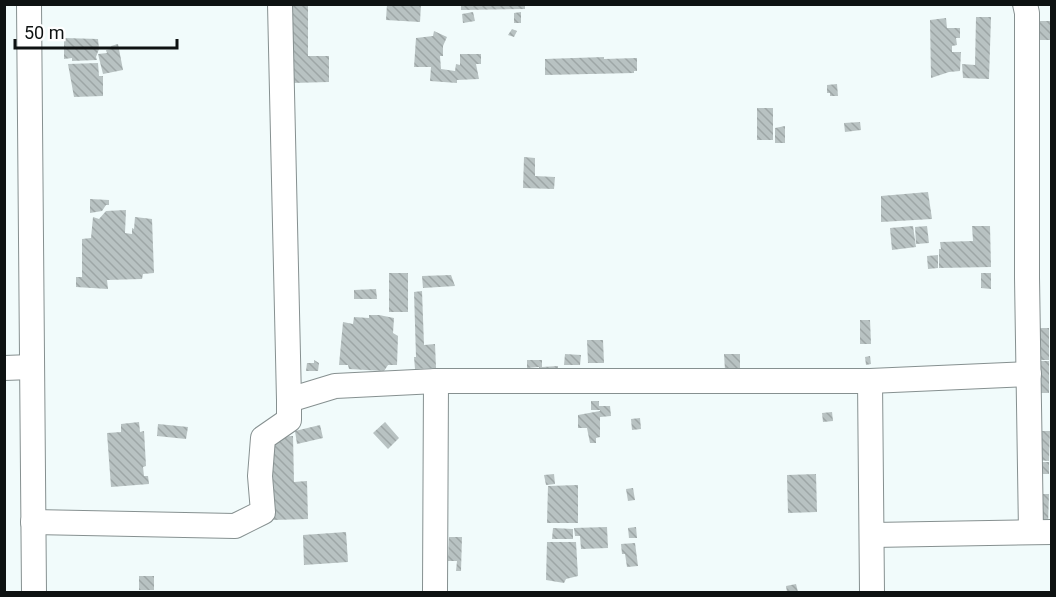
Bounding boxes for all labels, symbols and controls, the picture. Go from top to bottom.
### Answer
scale bar [15,12,177,50]
text: 50 m [24,22,64,43]

